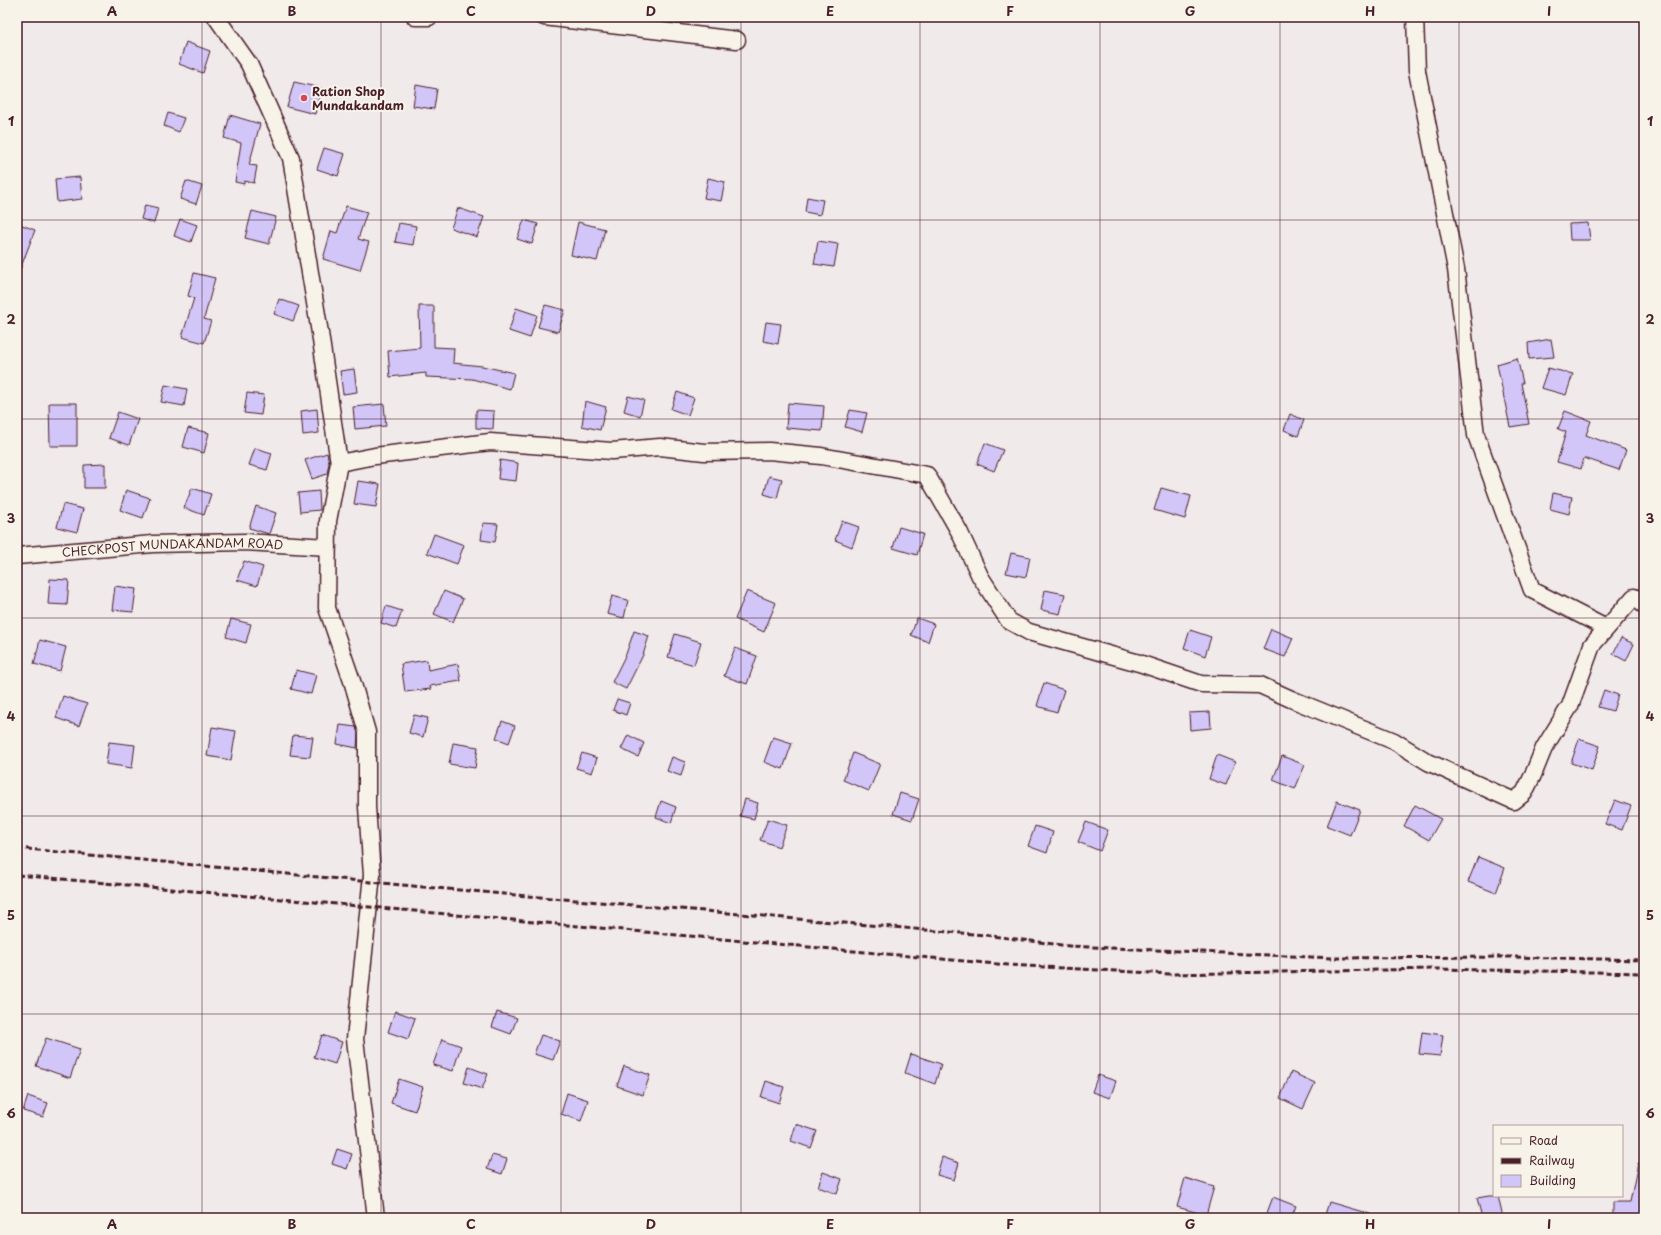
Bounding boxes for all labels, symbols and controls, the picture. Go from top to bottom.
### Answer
text: A [107,1,117,20]
text: B [288,1,297,20]
text: C [466,1,476,20]
text: D [646,1,656,20]
text: E [826,1,834,20]
text: F [1006,1,1014,20]
text: G [1185,1,1195,20]
text: H [1365,1,1375,20]
text: I [1547,1,1551,20]
place label: Ration Shop Mundakandam [312,82,404,114]
marker: Ration Shop Mundakandam [299,93,309,103]
text: 1 [8,111,14,130]
text: 1 [1647,111,1653,130]
text: 2 [6,309,16,328]
text: 2 [1645,309,1655,328]
text: 3 [7,508,16,527]
text: 3 [1646,508,1655,527]
street label: CHECKPOST MUNDAKANDAM ROAD [61,533,284,561]
text: 4 [7,706,16,725]
text: 4 [1646,706,1655,725]
text: 5 [7,905,15,924]
text: 5 [1646,905,1654,924]
text: 6 [6,1103,16,1122]
text: 6 [1645,1103,1655,1122]
legend [1493,1125,1623,1197]
text: Road [1529,1131,1558,1149]
text: Railway [1529,1151,1575,1169]
text: Building [1529,1171,1576,1189]
text: A [107,1214,117,1233]
text: B [288,1214,297,1233]
text: C [466,1214,476,1233]
text: D [646,1214,656,1233]
text: E [826,1214,834,1233]
text: F [1006,1214,1014,1233]
text: G [1185,1214,1195,1233]
text: H [1365,1214,1375,1233]
text: I [1547,1214,1551,1233]

